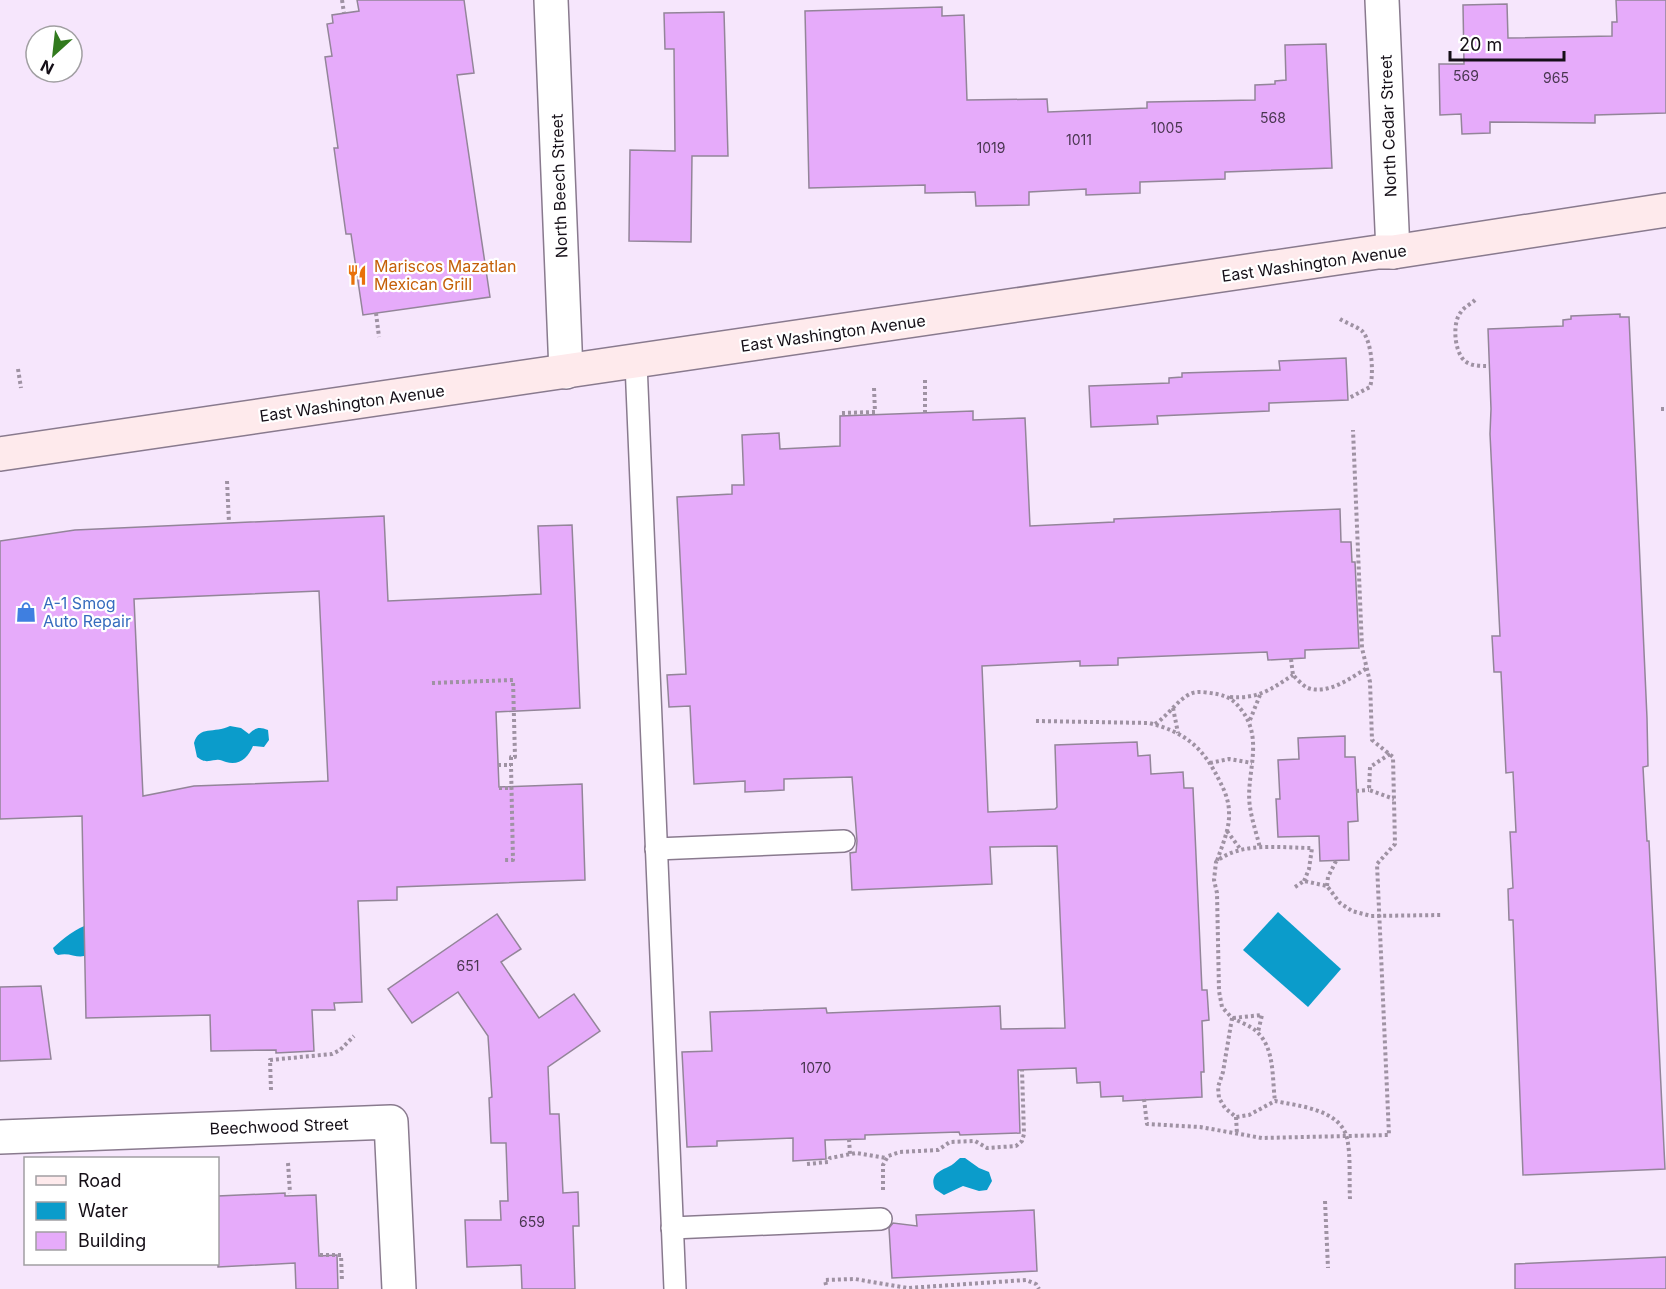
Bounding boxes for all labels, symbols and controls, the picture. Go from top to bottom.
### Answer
north arrow [24,24,84,84]
scale bar [1450,24,1564,62]
text: 20 m [1459,34,1502,55]
street label: North Cedar Street [1376,54,1400,198]
text: N [37,56,57,79]
house number: 569 [1453,67,1479,84]
house number: 965 [1543,69,1569,86]
house number: 568 [1260,109,1286,126]
street label: North Beech Street [546,113,572,259]
house number: 1005 [1151,119,1183,136]
house number: 1011 [1066,131,1092,148]
house number: 1019 [977,139,1005,156]
street label: East Washington Avenue [1220,240,1408,286]
place label: Mariscos Mazatlan Mexican Grill [374,256,517,294]
restaurant icon: Mariscos Mazatlan Mexican Grill [345,263,369,287]
street label: East Washington Avenue [739,310,927,356]
street label: East Washington Avenue [258,380,446,426]
place label: A-1 Smog Auto Repair [43,593,131,631]
shop icon: A-1 Smog Auto Repair [14,600,38,624]
house number: 651 [457,957,479,974]
house number: 1070 [801,1059,831,1076]
street label: Beechwood Street [209,1114,349,1138]
legend [24,1157,219,1265]
text: Road [78,1170,121,1191]
text: Water [78,1200,128,1221]
house number: 659 [519,1213,545,1230]
text: Building [78,1230,146,1251]

